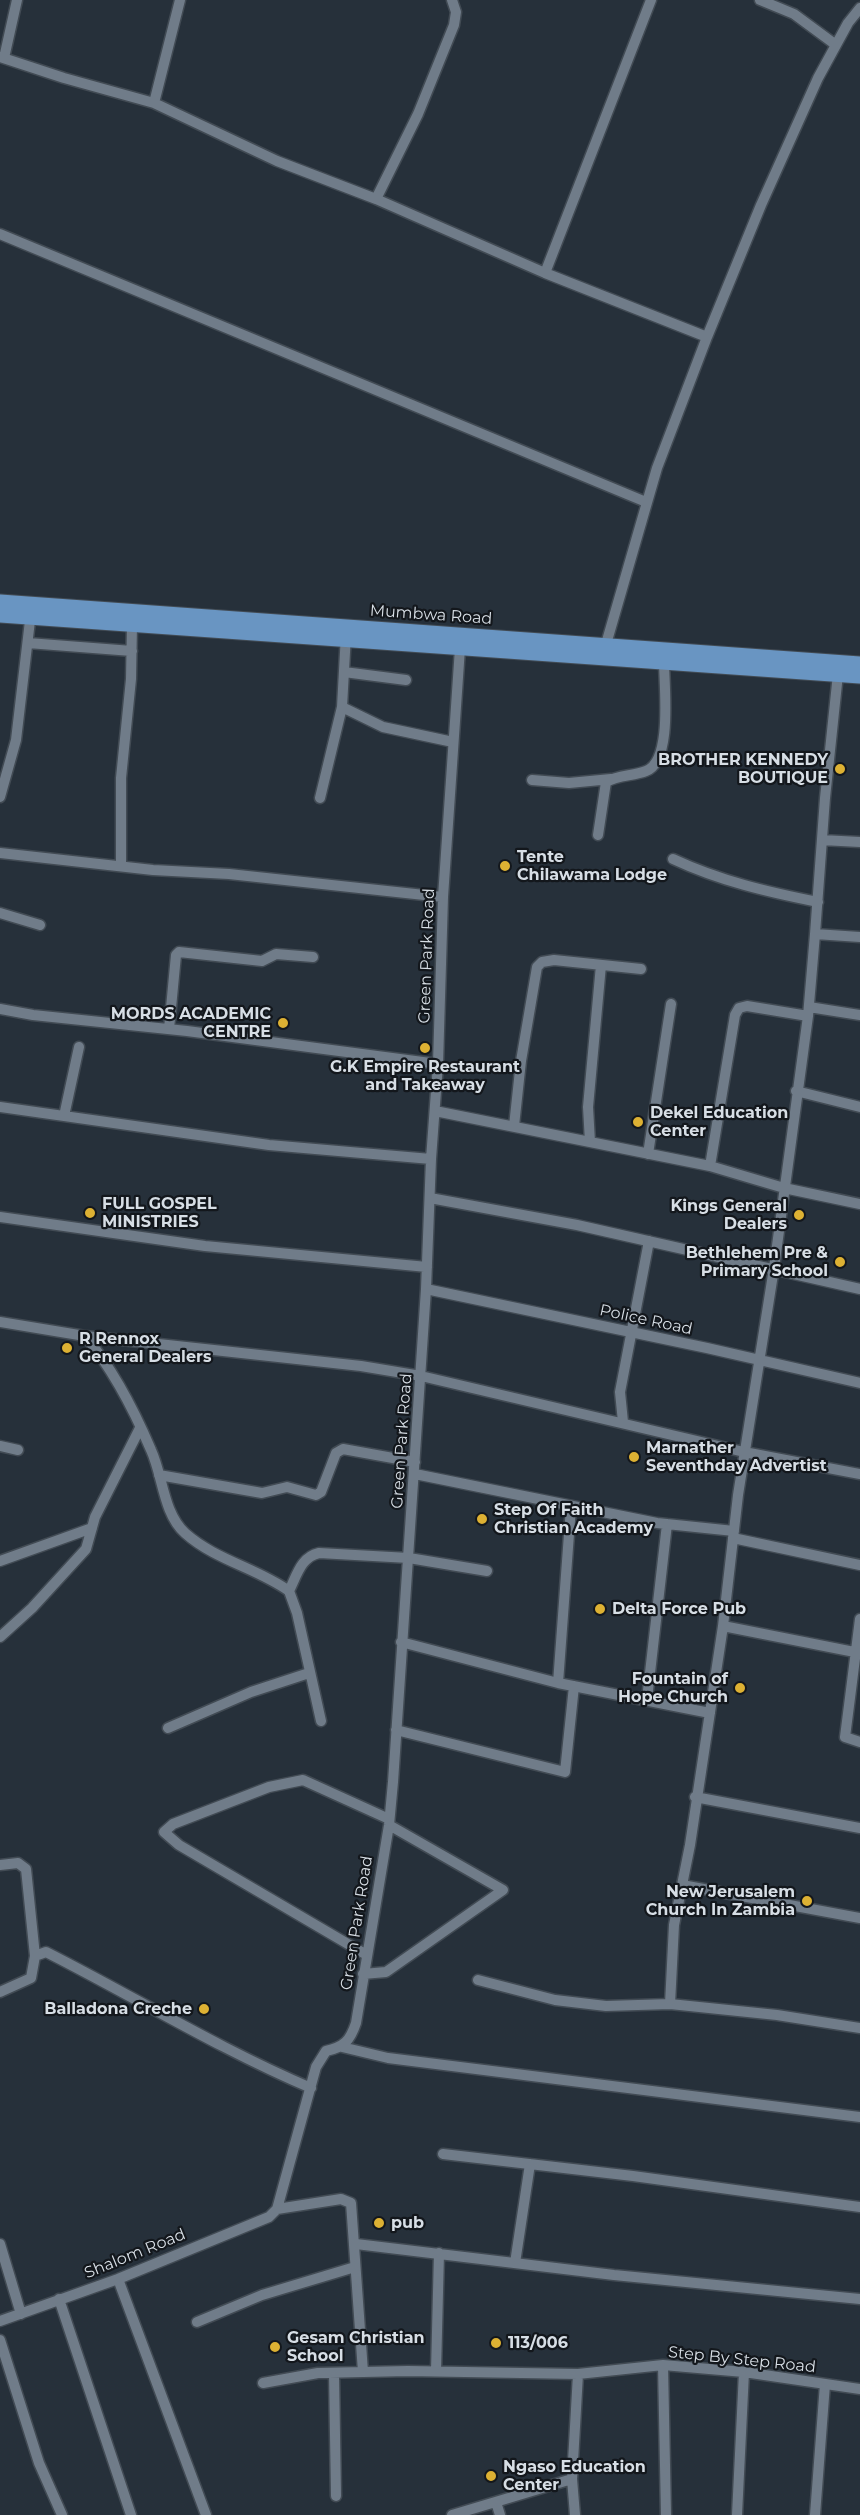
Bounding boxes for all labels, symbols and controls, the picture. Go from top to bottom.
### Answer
street label: Mumbwa Road [369,601,493,629]
place label: BROTHER KENNEDY BOUTIQUE [658,750,828,788]
marker: BROTHER KENNEDY BOUTIQUE [833,762,847,776]
place label: Tente Chilawama Lodge [517,847,667,885]
marker: Tente Chilawama Lodge [498,859,512,873]
street label: Green Park Road [415,888,439,1024]
place label: MORDS ACADEMIC CENTRE [111,1004,271,1042]
marker: MORDS ACADEMIC CENTRE [276,1016,290,1030]
marker: G.K Empire Restaurant and Takeaway [418,1041,432,1055]
place label: G.K Empire Restaurant and Takeaway [330,1057,520,1095]
place label: Dekel Education Center [650,1103,788,1141]
marker: Dekel Education Center [631,1115,645,1129]
place label: FULL GOSPEL MINISTRIES [102,1194,217,1232]
place label: Kings General Dealers [670,1196,787,1234]
marker: FULL GOSPEL MINISTRIES [83,1206,97,1220]
marker: Kings General Dealers [792,1208,806,1222]
place label: Bethlehem Pre & Primary School [686,1243,828,1281]
marker: Bethlehem Pre & Primary School [833,1255,847,1269]
street label: Police Road [598,1301,694,1339]
place label: R Rennox General Dealers [79,1329,211,1367]
marker: R Rennox General Dealers [60,1341,74,1355]
street label: Green Park Road [388,1373,416,1509]
place label: Marnather Seventhday Advertist [646,1438,827,1476]
marker: Marnather Seventhday Advertist [627,1450,641,1464]
place label: Step Of Faith Christian Academy [494,1500,653,1538]
marker: Step Of Faith Christian Academy [475,1512,489,1526]
place label: Delta Force Pub [612,1599,746,1619]
marker: Delta Force Pub [593,1602,607,1616]
place label: Fountain of Hope Church [618,1669,728,1707]
marker: Fountain of Hope Church [733,1681,747,1695]
street label: Green Park Road [337,1855,377,1991]
place label: New Jerusalem Church In Zambia [646,1882,795,1920]
marker: New Jerusalem Church In Zambia [800,1894,814,1908]
place label: Balladona Creche [44,1999,192,2019]
marker: Balladona Creche [197,2002,211,2016]
place label: pub [391,2213,424,2233]
marker: pub [372,2216,386,2230]
street label: Shalom Road [82,2225,188,2283]
place label: Gesam Christian School [287,2328,425,2366]
place label: 113/006 [508,2333,568,2353]
marker: 113/006 [489,2336,503,2350]
marker: Gesam Christian School [268,2340,282,2354]
street label: Step By Step Road [667,2343,817,2377]
place label: Ngaso Education Center [503,2457,646,2495]
marker: Ngaso Education Center [484,2469,498,2483]

